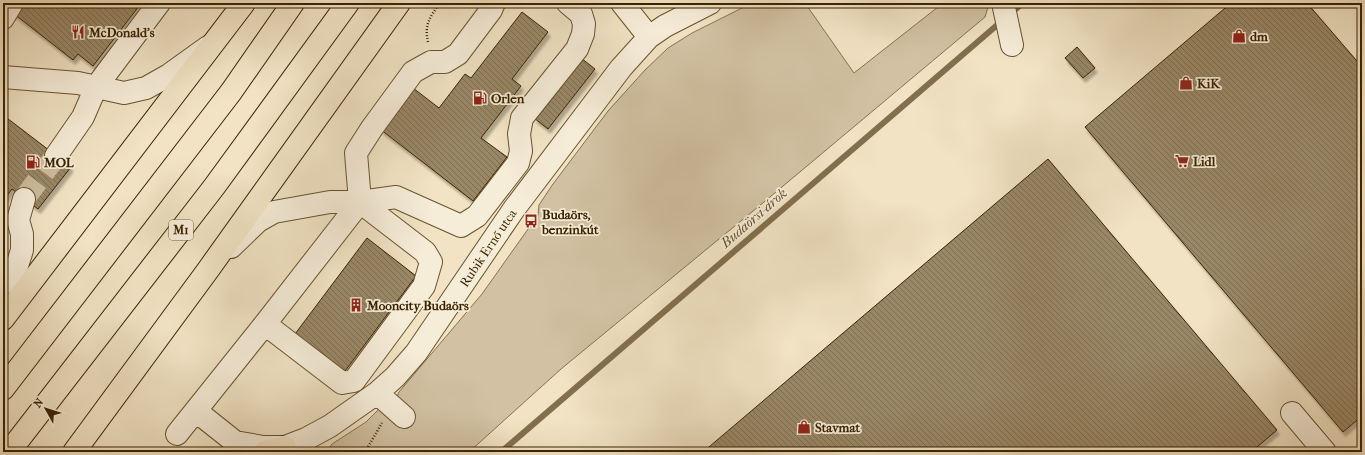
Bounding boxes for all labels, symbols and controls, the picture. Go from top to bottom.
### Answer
restaurant icon: McDonald's [70,24,86,40]
place label: McDonald's [88,25,155,40]
shop icon: dm [1231,28,1247,44]
place label: dm [1250,29,1268,44]
shop icon: KiK [1178,75,1194,91]
place label: KiK [1197,76,1221,91]
fuel station icon: Orlen [472,90,488,106]
place label: Orlen [491,91,525,106]
supermarket icon: Lidl [1174,153,1190,169]
fuel station icon: MOL [25,154,41,170]
place label: Lidl [1193,154,1216,169]
place label: MOL [43,155,75,170]
water label: Budaörsi-árok [717,185,791,252]
street label: Rubik Ernő utca [456,205,520,290]
place label: Budaörs, benzinkút [541,207,599,237]
bus stop icon: Budaörs, benzinkút [523,213,539,229]
road number: M1 [169,220,193,240]
building icon: Mooncity Budaörs [348,297,364,313]
place label: Mooncity Budaörs [366,298,469,314]
north arrow [26,389,66,429]
text: N [31,395,47,410]
shop icon: Stavmat [796,419,812,435]
place label: Stavmat [815,420,860,435]

